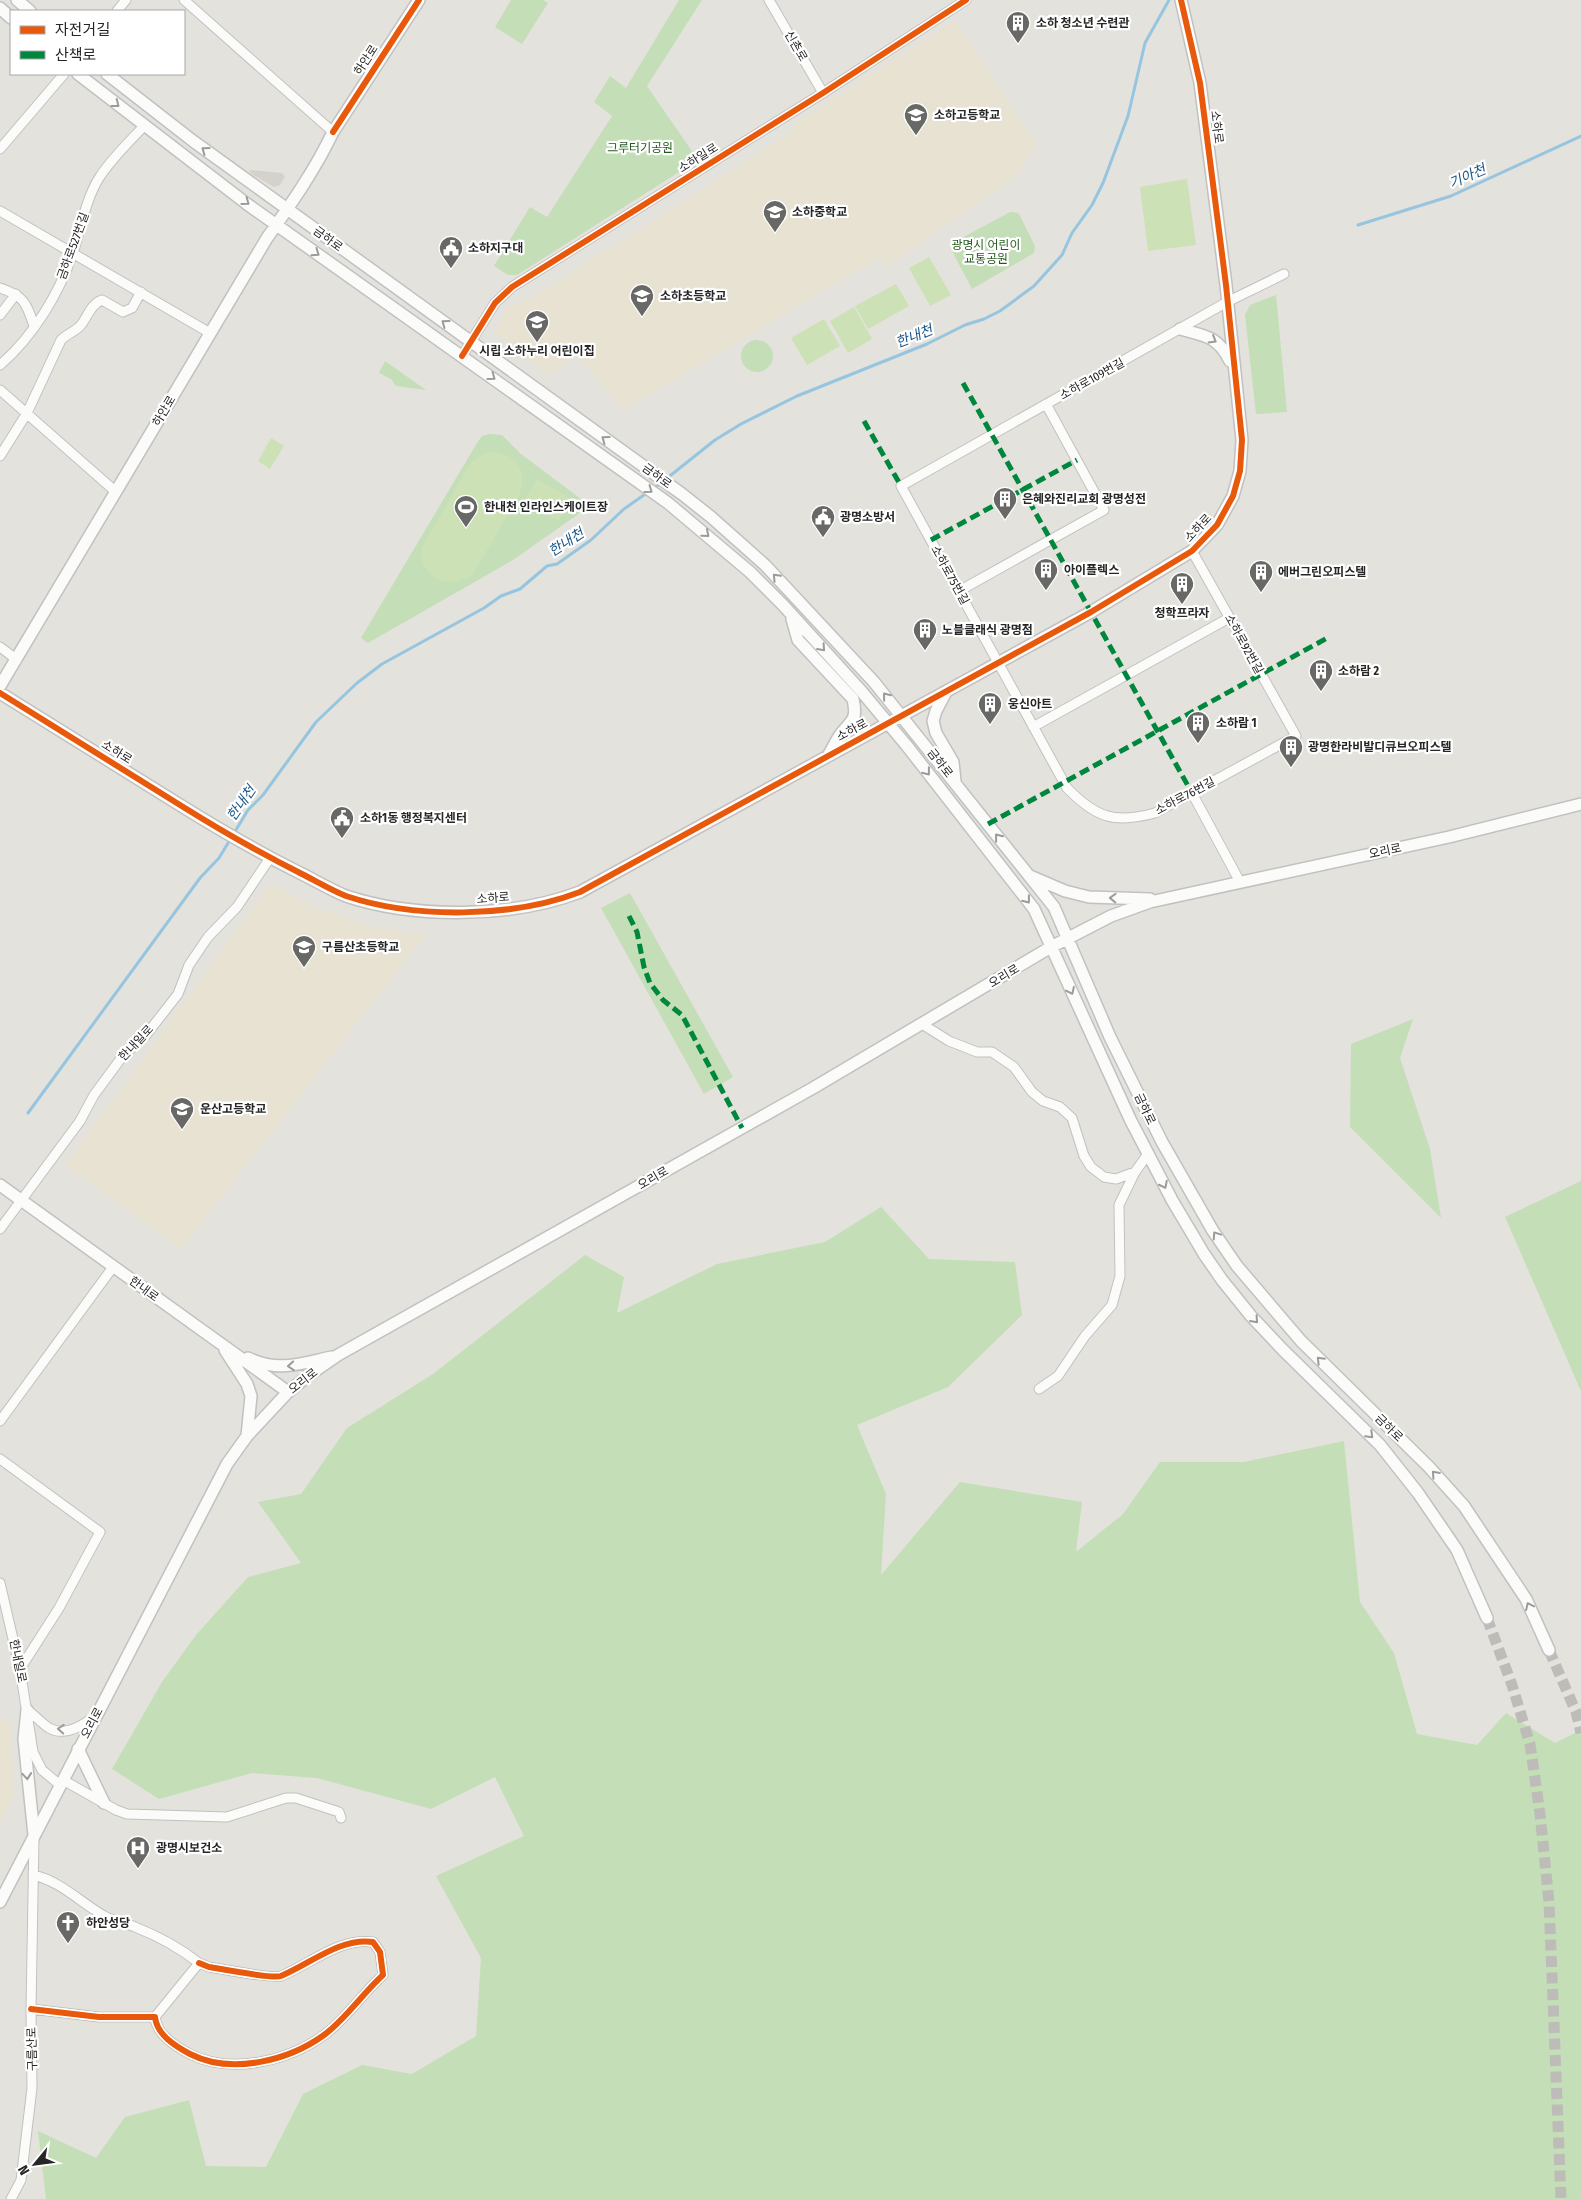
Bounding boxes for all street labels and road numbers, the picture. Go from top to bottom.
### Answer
street label: 신촌로 [782,28,810,64]
street label: 하안로 [351,42,381,78]
street label: 소하로 [1208,110,1226,144]
street label: 소하일로 [676,140,720,176]
street label: 금하로527번길 [54,210,92,282]
street label: 금하로 [310,224,346,254]
street label: 소하로109번길 [1057,355,1127,403]
street label: 하안로 [149,393,179,429]
street label: 금하로 [639,461,675,491]
street label: 소하로 [1182,511,1214,545]
street label: 소하로75번길 [928,543,972,607]
street label: 소하로92번길 [1222,612,1266,676]
street label: 소하로 [834,716,870,744]
street label: 소하로 [99,737,135,767]
street label: 금하로 [924,746,956,780]
street label: 소하로76번길 [1153,774,1217,818]
street label: 오리로 [1367,841,1403,861]
street label: 소하로 [476,890,510,906]
street label: 오리로 [986,961,1022,991]
street label: 한내일로 [116,1022,156,1064]
street label: 금하로 [1131,1091,1159,1127]
street label: 오리로 [635,1164,671,1192]
street label: 한내로 [126,1274,162,1304]
street label: 오리로 [286,1365,320,1397]
street label: 금하로 [1372,1411,1406,1445]
street label: 한내일로 [7,1638,29,1684]
street label: 오리로 [78,1705,106,1741]
street label: 구름산로 [25,2027,39,2071]

